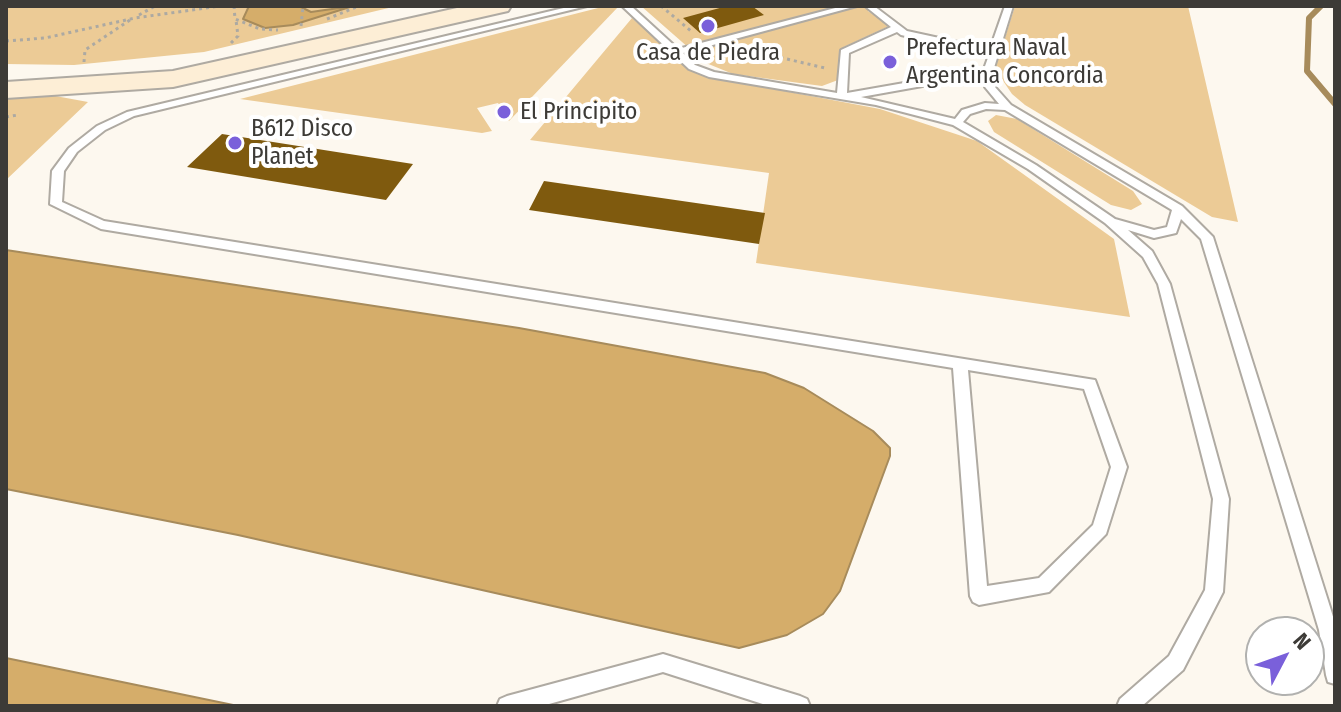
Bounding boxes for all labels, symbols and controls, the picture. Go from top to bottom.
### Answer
marker: Casa de Piedra [699,17,717,35]
place label: Prefectura Naval Argentina Concordia [906,34,1104,90]
place label: Casa de Piedra [636,39,780,67]
marker: Prefectura Naval Argentina Concordia [881,53,899,71]
place label: El Principito [520,98,637,126]
marker: El Principito [495,103,513,121]
place label: B612 Disco Planet [251,115,353,171]
marker: B612 Disco Planet [226,134,244,152]
north arrow [1245,616,1325,696]
text: N [1287,627,1316,655]

